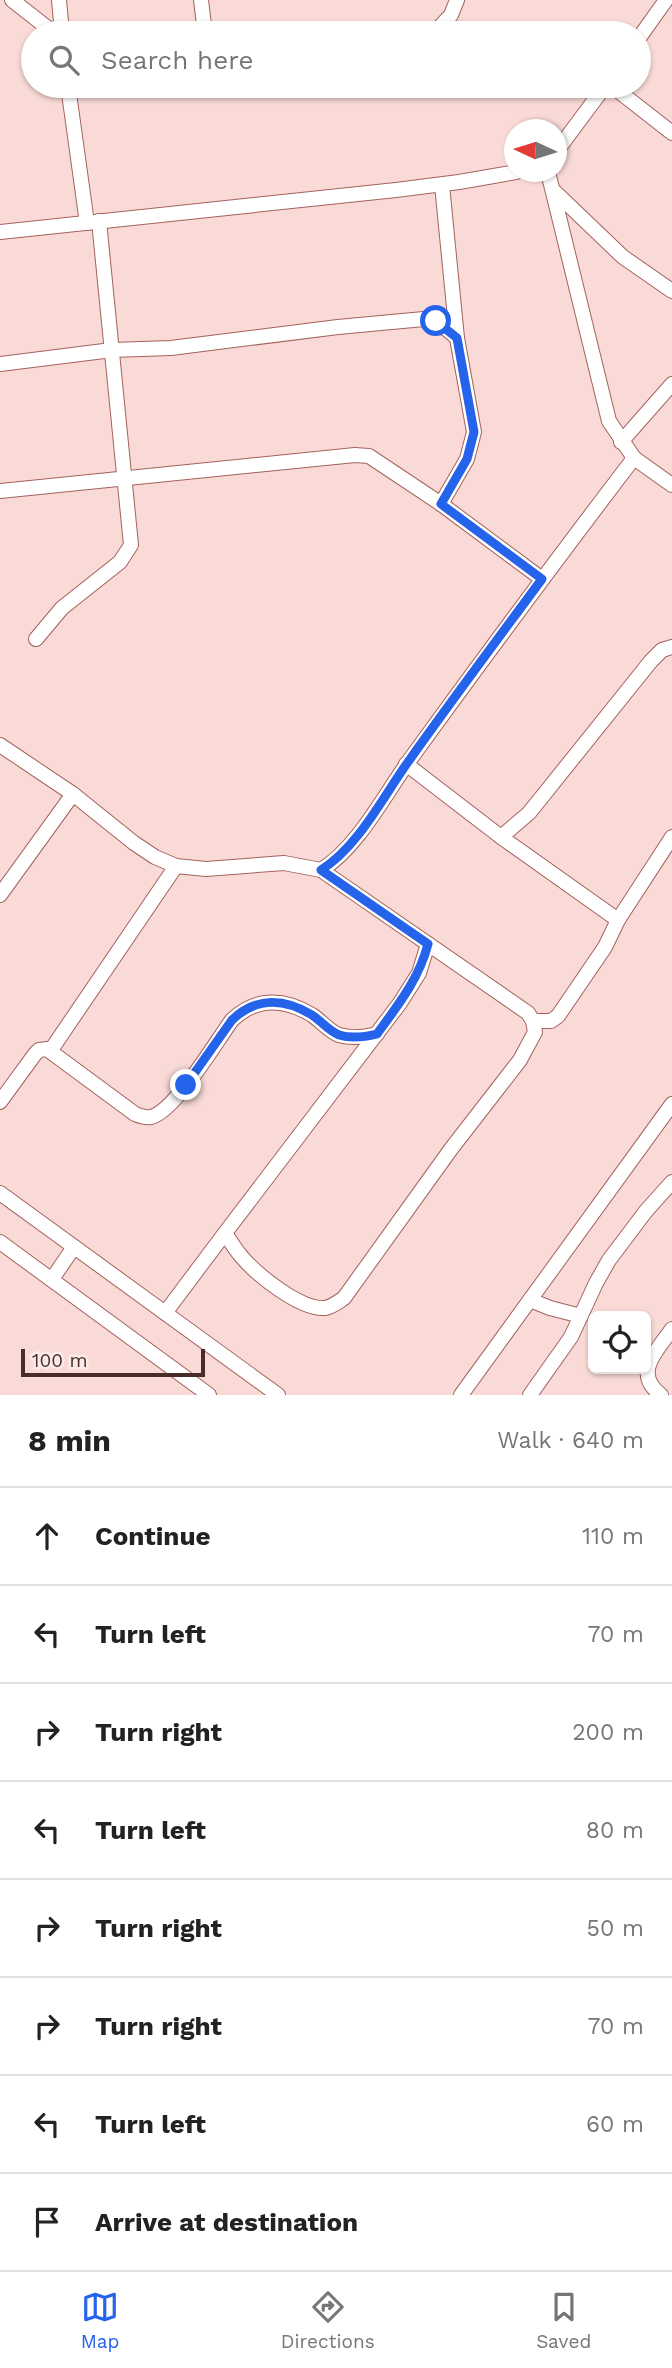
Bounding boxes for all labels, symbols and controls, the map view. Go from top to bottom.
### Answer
search box [21,21,651,98]
icon: search [45,41,83,79]
text: Search here [101,45,253,75]
north arrow [504,119,567,182]
route start [420,305,451,336]
route end [170,1069,201,1100]
map controls [588,1311,651,1374]
button: locate [588,1311,651,1374]
scale bar [21,1346,205,1378]
text: 100 m [32,1349,88,1372]
text: 8 min [28,1423,111,1458]
text: Walk · 640 m [497,1427,644,1454]
icon: ahead [28,1517,66,1555]
text: Continue [95,1521,211,1551]
text: 110 m [582,1523,644,1550]
icon: left [28,1615,66,1653]
text: Turn left [95,1619,206,1649]
text: 70 m [587,1621,644,1648]
icon: right [28,1713,66,1751]
text: Turn right [95,1717,222,1747]
text: 200 m [572,1719,644,1746]
icon: left [28,1811,66,1849]
text: Turn left [95,1815,206,1845]
text: 80 m [586,1817,644,1844]
icon: right [28,1909,66,1947]
text: Turn right [95,1913,222,1943]
text: 50 m [587,1915,644,1942]
icon: right [28,2007,66,2045]
text: Turn right [95,2011,222,2041]
text: 70 m [587,2013,644,2040]
icon: left [28,2105,66,2143]
text: Turn left [95,2109,206,2139]
text: 60 m [586,2111,644,2138]
icon: arrive [28,2203,66,2241]
text: Arrive at destination [95,2207,358,2237]
tab: Map [81,2288,119,2353]
tab: Directions [281,2288,375,2353]
tab: Saved [536,2288,591,2353]

